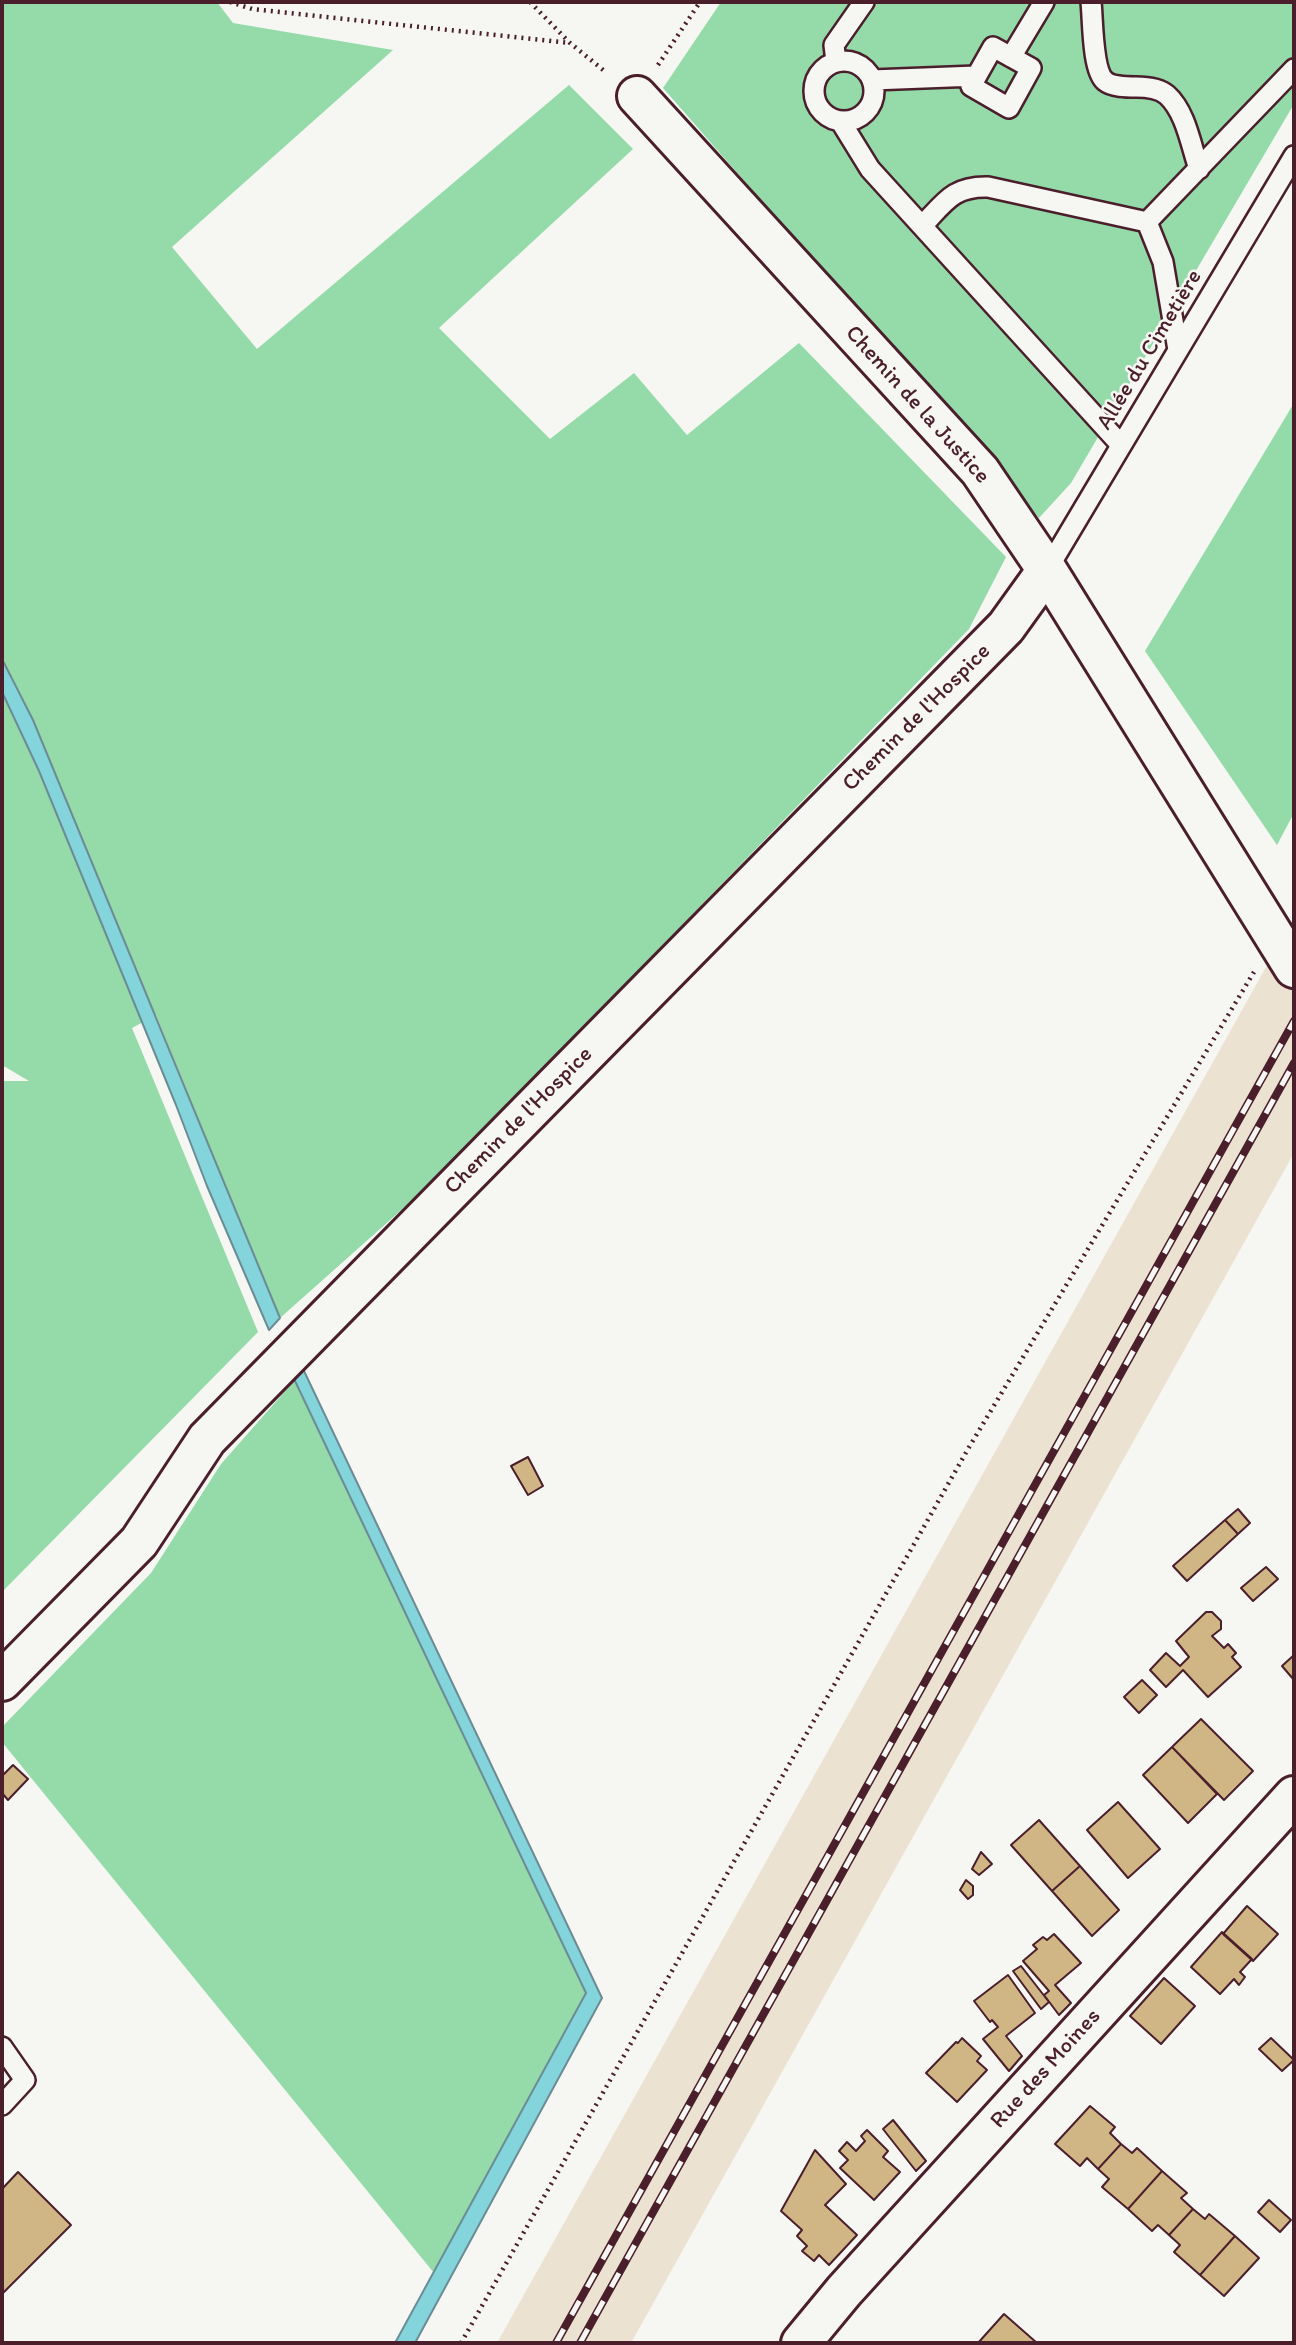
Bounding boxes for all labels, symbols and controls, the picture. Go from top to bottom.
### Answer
street label: Allée du Cimetière [1091,265,1209,435]
street label: Chemin de la Justice [839,320,995,490]
street label: Chemin de l'Hospice [837,638,997,798]
street label: Chemin de l'Hospice [439,1041,599,1201]
street label: Rue des Moines [985,2003,1107,2135]

